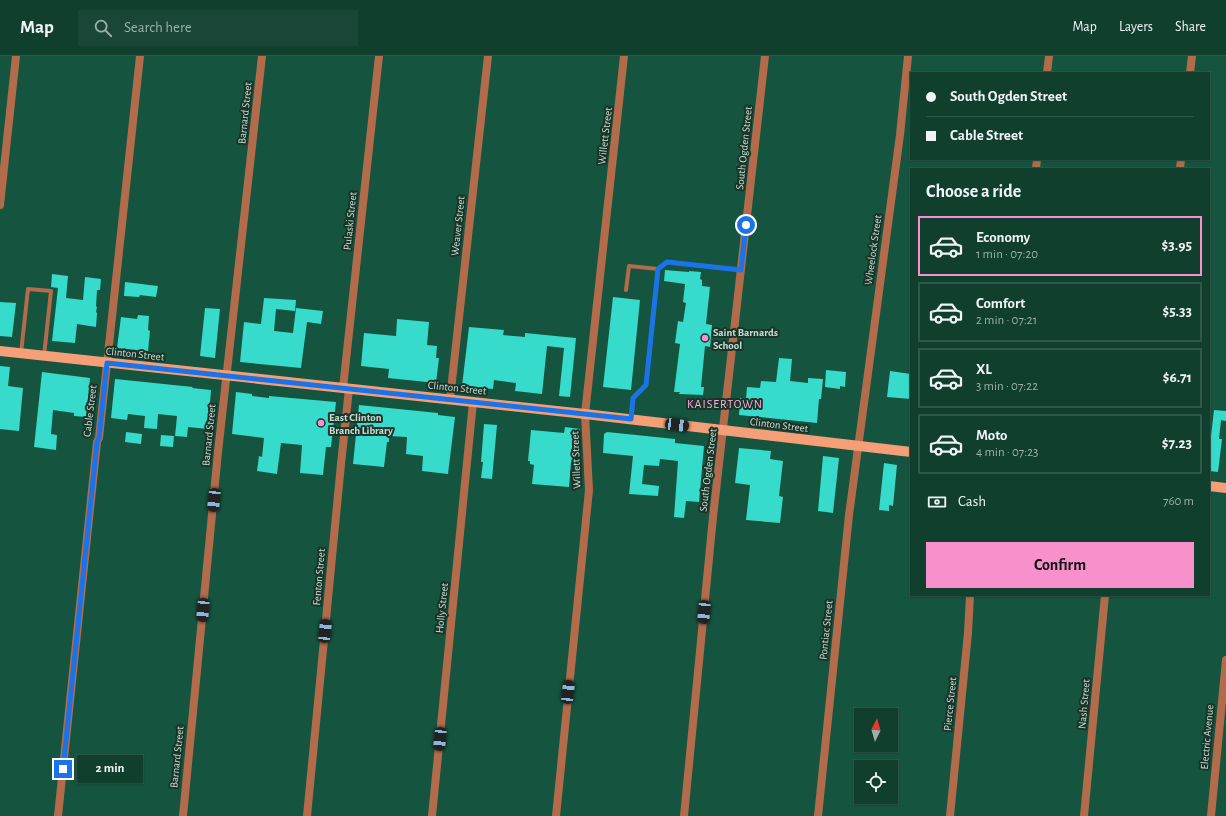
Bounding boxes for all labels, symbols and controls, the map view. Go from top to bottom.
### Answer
search box [78,10,358,46]
icon: search [92,17,114,39]
text: Map [20,18,54,37]
text: Search here [124,20,192,35]
text: Map [1072,20,1097,34]
text: Layers [1119,20,1153,34]
text: Share [1175,20,1206,34]
street label: Barnard Street [236,81,254,144]
text: South Ogden Street [950,89,1067,104]
street label: South Ogden Street [734,105,754,190]
street label: Willett Street [596,106,614,165]
text: Cable Street [950,128,1023,143]
text: Choose a ride [926,183,1021,201]
street label: Pulaski Street [341,191,359,251]
street label: Weaver Street [449,195,467,257]
street label: Wheelock Street [863,214,883,286]
route start [737,216,755,234]
icon: car [928,228,964,264]
text: Economy [976,230,1030,245]
text: $3.95 [1162,238,1192,253]
text: 1 min · 07:20 [976,248,1038,261]
icon: car [928,294,964,330]
text: Comfort [976,296,1025,311]
text: $5.33 [1162,304,1192,319]
text: 2 min · 07:21 [976,314,1037,327]
place label: Saint Barnards School [713,327,778,351]
marker: Saint Barnards School [700,333,710,343]
street label: Clinton Street [105,345,165,363]
icon: car [928,360,964,396]
text: XL [976,362,992,377]
text: $6.71 [1163,370,1192,385]
street label: Clinton Street [427,379,487,397]
text: 3 min · 07:22 [976,380,1038,393]
street label: Cable Street [81,384,99,437]
district label: KAISERTOWN [687,398,763,410]
street label: Barnard Street [200,403,218,466]
place label: East Clinton Branch Library [329,412,393,436]
street label: Clinton Street [749,416,809,434]
marker: East Clinton Branch Library [316,418,326,428]
car [664,418,690,432]
icon: car [928,426,964,462]
street label: South Ogden Street [697,427,719,512]
text: Moto [976,428,1008,443]
street label: Willett Street [569,430,583,489]
text: $7.23 [1162,436,1192,451]
text: 4 min · 07:23 [976,446,1038,459]
car [207,487,221,513]
icon: cash [926,491,948,513]
text: Cash [958,494,986,509]
text: 760 m [1163,495,1194,508]
button: Confirm [926,542,1194,588]
street label: Fenton Street [311,548,327,606]
street label: Holly Street [434,582,450,634]
car [196,598,210,622]
street label: Pontiac Street [817,599,835,660]
car [697,600,711,624]
car [318,618,332,644]
street label: Pierce Street [942,676,958,731]
street label: Nash Street [1076,678,1092,729]
car [561,679,575,705]
street label: Electric Avenue [1199,704,1215,770]
north arrow [854,708,898,752]
map controls [854,708,898,804]
street label: Barnard Street [168,725,186,788]
car [433,726,447,752]
callout: 2 min [77,755,143,783]
route end [54,760,72,778]
button: locate [854,760,898,804]
text: 2 min [96,762,124,775]

